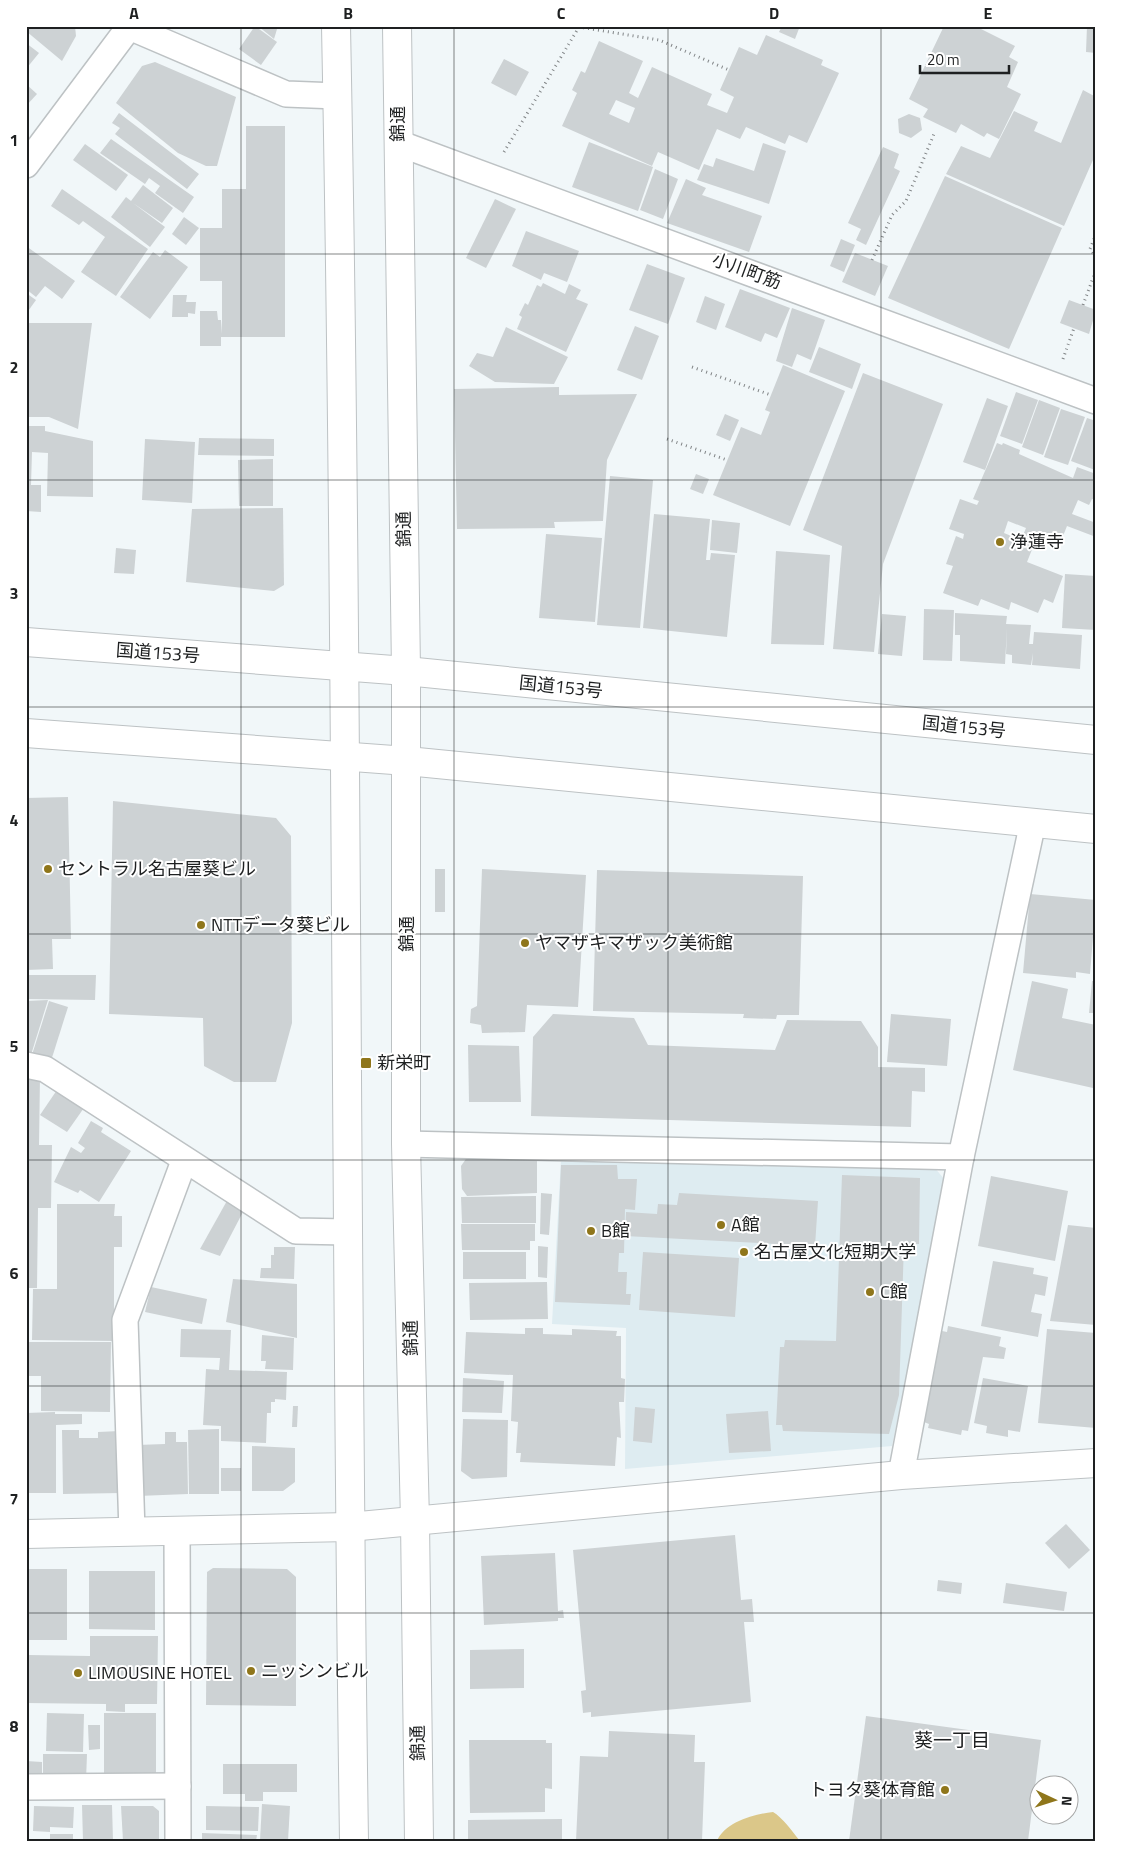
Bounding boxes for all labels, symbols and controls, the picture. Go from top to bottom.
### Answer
text: A [129,1,139,25]
text: B [343,1,353,25]
text: C [557,1,566,25]
text: D [769,1,779,25]
text: E [984,1,993,25]
scale bar [920,42,1008,74]
text: 20 m [927,48,960,71]
street label: 錦通 [384,106,411,142]
text: 1 [10,128,18,152]
street label: 小川町筋 [709,246,786,296]
text: 2 [10,355,18,379]
street label: 錦通 [390,511,417,547]
place label: 浄蓮寺 [1010,528,1064,555]
marker: 浄蓮寺 [994,536,1006,548]
text: 3 [10,581,18,605]
street label: 国道153号 [115,636,201,669]
street label: 国道153号 [518,669,604,704]
street label: 国道153号 [921,709,1007,744]
text: 4 [10,808,19,832]
place label: セントラル名古屋葵ビル [58,855,256,882]
marker: セントラル名古屋葵ビル [42,863,54,875]
place label: NTTデータ葵ビル [211,911,350,938]
street label: 錦通 [393,916,420,952]
marker: NTTデータ葵ビル [195,919,207,931]
place label: ヤマザキマザック美術館 [535,929,733,956]
marker: ヤマザキマザック美術館 [519,937,531,949]
text: 5 [10,1034,19,1058]
place label: 新栄町 [377,1049,431,1076]
marker: 新栄町 [359,1056,373,1070]
place label: A館 [731,1211,760,1238]
place label: B館 [601,1217,630,1244]
marker: A館 [715,1219,727,1231]
marker: B館 [585,1225,597,1237]
place label: 名古屋文化短期大学 [754,1238,916,1265]
marker: 名古屋文化短期大学 [738,1246,750,1258]
text: 6 [10,1261,19,1285]
place label: C館 [880,1278,908,1305]
marker: C館 [864,1286,876,1298]
street label: 錦通 [397,1320,424,1356]
text: 7 [10,1487,18,1511]
place label: ニッシンビル [261,1657,369,1684]
place label: LIMOUSINE HOTEL [88,1659,232,1686]
marker: ニッシンビル [245,1665,257,1677]
marker: LIMOUSINE HOTEL [72,1667,84,1679]
text: 8 [10,1714,19,1738]
street label: 錦通 [404,1725,431,1761]
district label: 葵一丁目 [914,1725,990,1754]
north arrow [1030,1774,1080,1824]
place label: トヨタ葵体育館 [809,1776,935,1803]
marker: トヨタ葵体育館 [939,1784,951,1796]
text: N [1057,1795,1078,1807]

